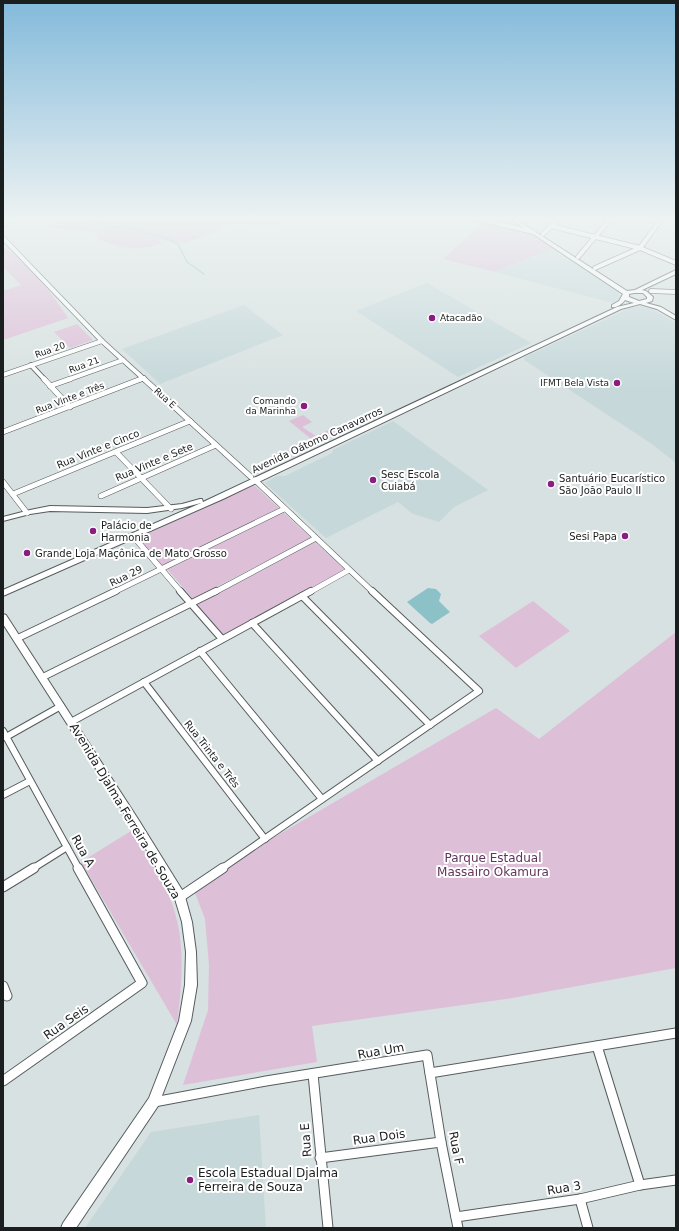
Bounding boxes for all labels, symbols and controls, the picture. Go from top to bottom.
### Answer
marker: Atacadão [427,313,437,323]
place label: Atacadão [440,313,483,323]
street label: Rua 20 [34,340,67,360]
street label: Rua 21 [68,355,100,375]
place label: IFMT Bela Vista [540,378,609,388]
marker: IFMT Bela Vista [612,378,622,388]
street label: Rua Vinte e Três [34,380,106,416]
street label: Rua E [152,386,178,410]
place label: Comando da Marinha [246,396,296,416]
marker: Comando da Marinha [299,401,309,411]
street label: Avenida Oátomo Canavarros [250,405,384,475]
street label: Rua Vinte e Cinco [55,427,141,471]
street label: Rua Vinte e Sete [114,441,194,483]
place label: Sesc Escola Cuiabá [381,469,439,492]
place label: Santuário Eucarístico São João Paulo II [559,473,665,496]
marker: Sesc Escola Cuiabá [368,475,378,485]
marker: Santuário Eucarístico São João Paulo II [546,479,556,489]
place label: Palácio de Harmonia [101,520,152,543]
marker: Palácio de Harmonia [88,526,98,536]
place label: Sesi Papa [569,531,617,542]
marker: Sesi Papa [620,531,630,541]
marker: Grande Loja Maçônica de Mato Grosso [22,548,32,558]
place label: Grande Loja Maçônica de Mato Grosso [35,548,227,559]
street label: Rua 29 [108,563,144,589]
street label: Rua Trinta e Três [182,718,242,790]
street label: Avenida Djalma Ferreira de Souza [67,721,183,901]
street label: Rua A [68,832,98,870]
park label: Parque Estadual Massairo Okamura [437,851,549,879]
street label: Rua Seis [41,1002,91,1042]
street label: Rua Um [357,1040,405,1062]
street label: Rua E [298,1122,314,1158]
street label: Rua Dois [352,1126,406,1148]
street label: Rua F [446,1130,466,1166]
place label: Escola Estadual Djalma Ferreira de Souza [198,1166,338,1194]
marker: Escola Estadual Djalma Ferreira de Souza [185,1175,195,1185]
street label: Rua 3 [546,1178,582,1198]

